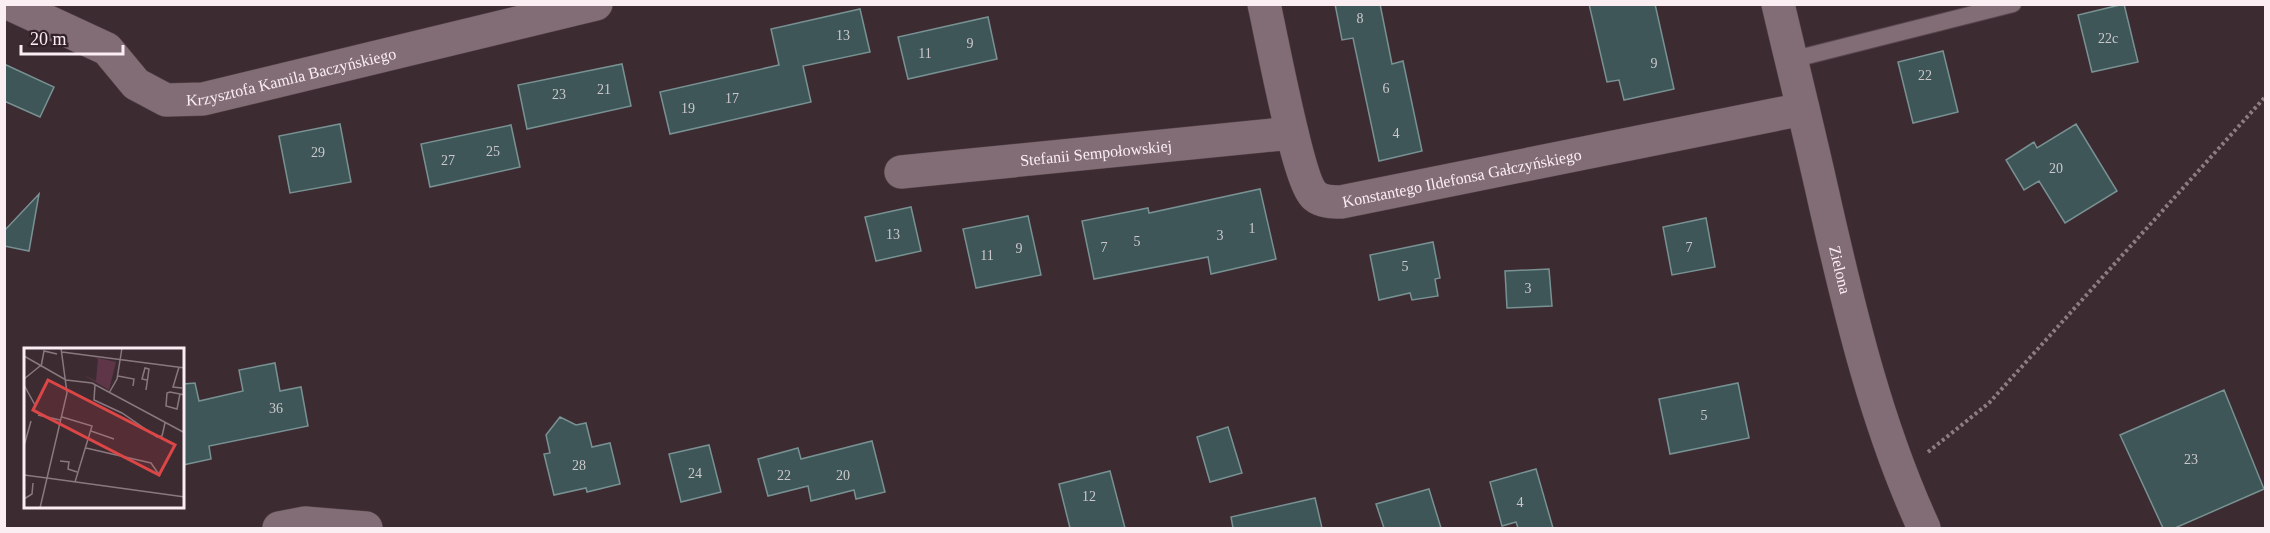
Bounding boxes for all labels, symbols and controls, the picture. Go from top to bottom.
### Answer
house number: 8 [1357,11,1364,26]
scale bar [21,18,123,56]
house number: 13 [836,28,850,43]
text: 20 m [30,29,67,49]
house number: 22c [2098,31,2118,46]
house number: 9 [967,36,974,51]
street label: Krzysztofa Kamila Baczyńskiego [186,44,398,108]
house number: 11 [918,46,932,61]
house number: 9 [1651,56,1658,71]
house number: 22 [1918,68,1932,83]
house number: 6 [1383,81,1390,96]
house number: 21 [597,82,611,97]
house number: 23 [552,87,566,102]
house number: 17 [725,91,739,106]
house number: 19 [681,101,695,116]
house number: 4 [1393,126,1400,141]
street label: Stefanii Sempołowskiej [1019,137,1173,169]
house number: 25 [486,144,500,159]
house number: 29 [311,145,325,160]
street label: Konstantego Ildefonsa Gałczyńskiego [1341,145,1583,210]
house number: 27 [441,153,455,168]
house number: 20 [2049,161,2063,176]
house number: 1 [1249,221,1256,236]
house number: 13 [886,227,900,242]
house number: 3 [1217,228,1224,243]
house number: 5 [1134,234,1141,249]
house number: 7 [1101,240,1108,255]
house number: 7 [1686,240,1693,255]
house number: 9 [1016,241,1023,256]
street label: Zielona [1827,244,1854,296]
house number: 11 [980,248,994,263]
house number: 5 [1402,259,1409,274]
house number: 3 [1525,281,1532,296]
inset map [24,348,184,509]
house number: 36 [269,401,283,416]
house number: 5 [1701,408,1708,423]
house number: 23 [2184,452,2198,467]
house number: 28 [572,458,586,473]
house number: 24 [688,466,702,481]
house number: 22 [777,468,791,483]
house number: 20 [836,468,850,483]
house number: 12 [1082,489,1096,504]
house number: 4 [1517,495,1524,510]

